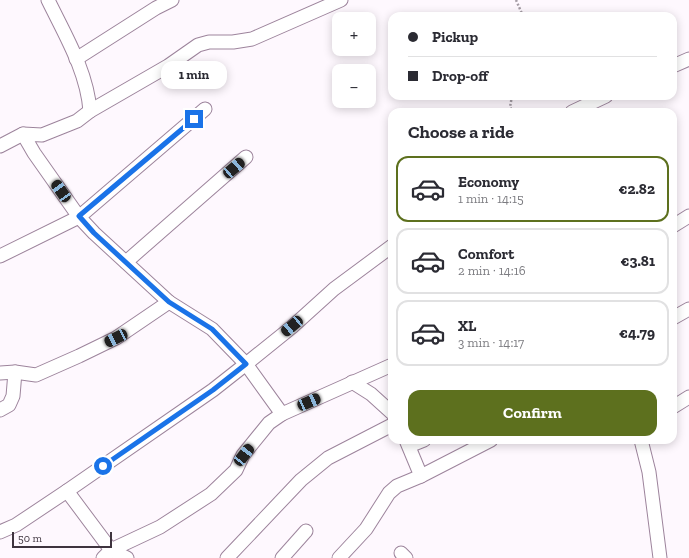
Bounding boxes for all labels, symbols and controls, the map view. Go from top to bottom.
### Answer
map controls [332,12,376,108]
button: + [332,12,376,56]
text: Pickup [432,28,478,46]
callout: 1 min [161,61,227,89]
button: − [332,64,376,108]
text: 1 min [179,67,209,82]
text: Drop-off [432,67,488,85]
route end [185,110,203,128]
text: Choose a ride [408,121,514,143]
car [221,156,247,180]
icon: car [410,171,446,207]
text: Economy [458,173,519,191]
car [49,178,73,204]
text: €2.82 [619,180,655,198]
text: 1 min · 14:15 [458,191,524,206]
icon: car [410,243,446,279]
text: Comfort [458,245,514,263]
text: €3.81 [621,252,655,270]
text: 2 min · 14:16 [458,263,526,278]
car [279,314,305,338]
icon: car [410,315,446,351]
text: XL [458,317,476,335]
text: €4.79 [619,324,655,342]
car [103,327,129,349]
text: 3 min · 14:17 [458,335,524,350]
button: Confirm [408,390,657,436]
car [296,392,322,412]
car [232,442,256,468]
route start [94,457,112,475]
scale bar [12,530,112,549]
text: 50 m [18,532,42,545]

